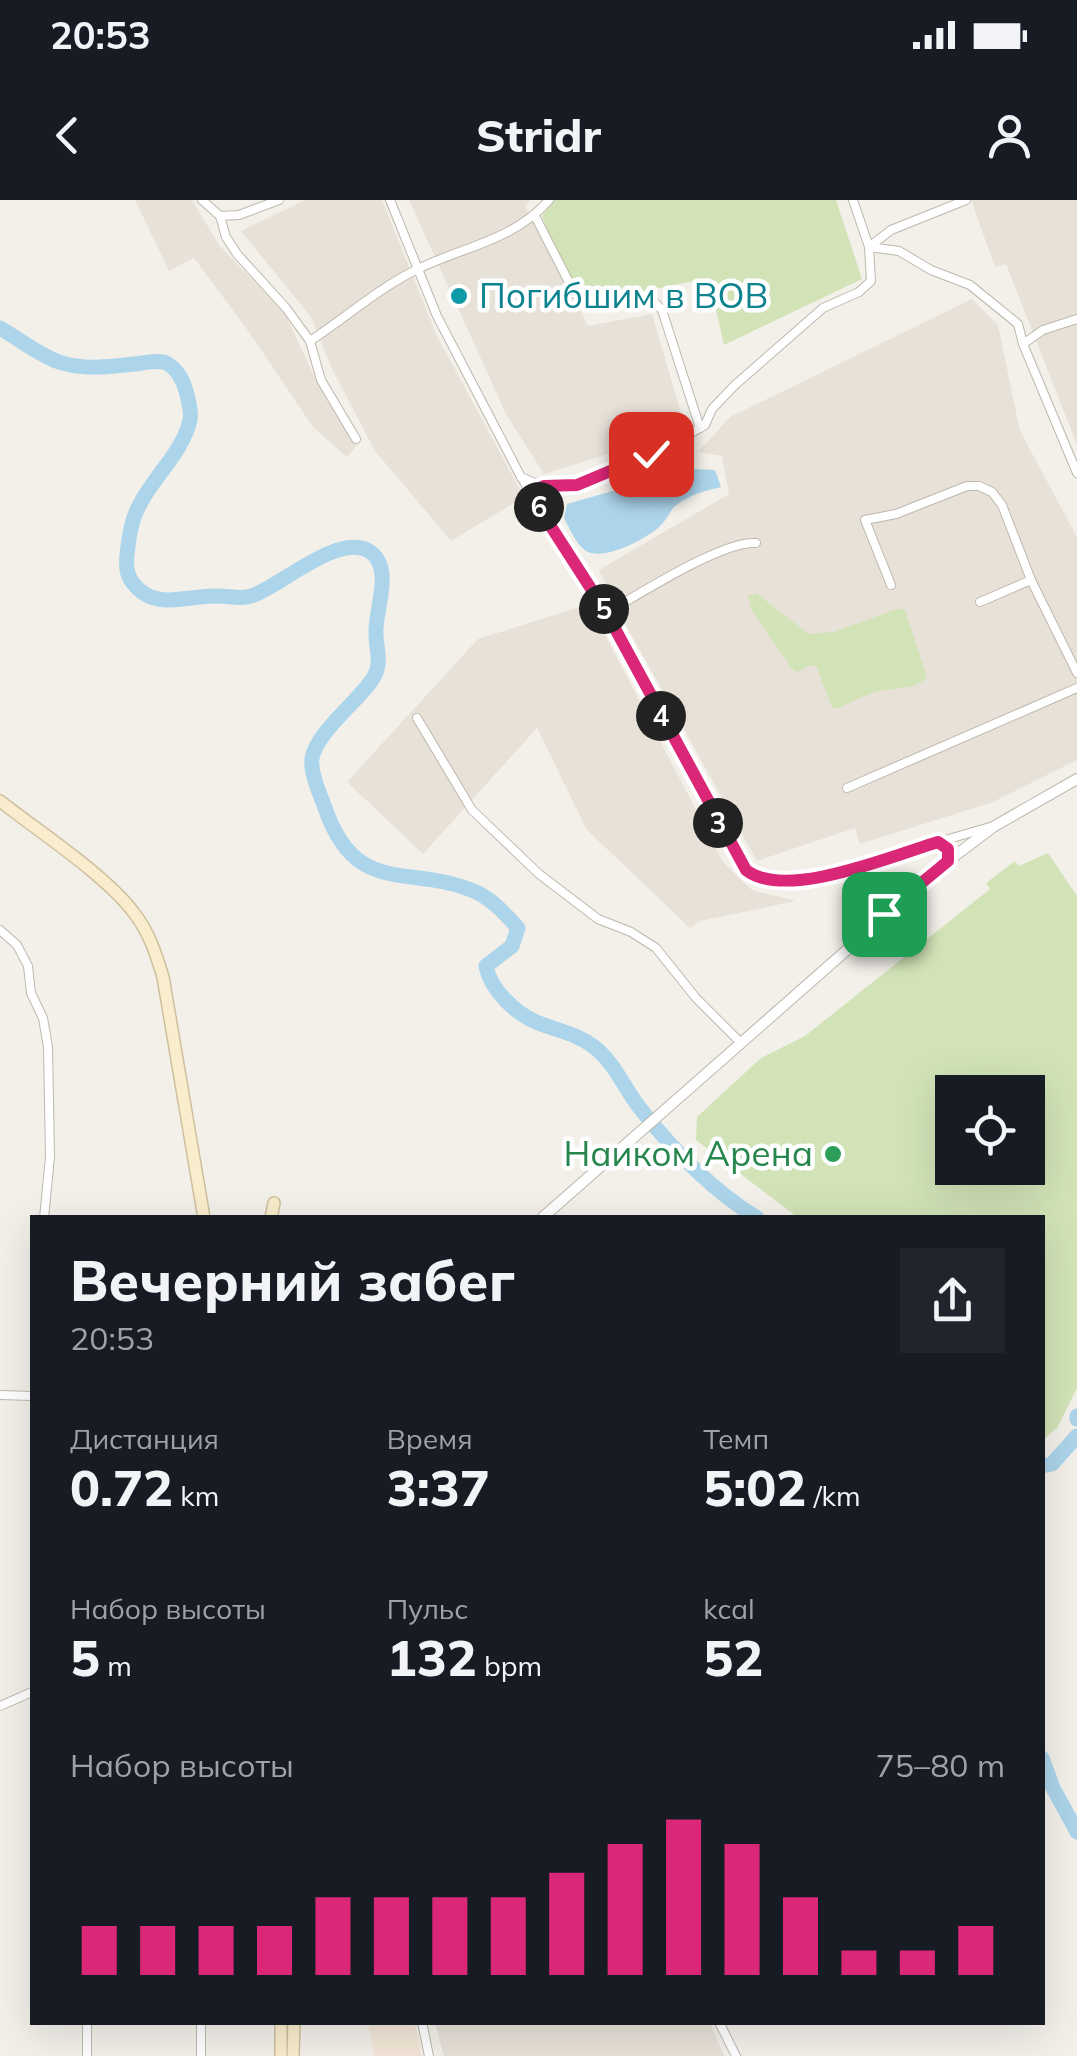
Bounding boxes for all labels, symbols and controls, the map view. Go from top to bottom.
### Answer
text: 20:53 [50,11,151,59]
text: Stridr [476,107,601,163]
icon: back [40,108,95,163]
icon: person [982,108,1037,163]
place label: Погибшим в ВОВ [479,273,768,317]
marker: Погибшим в ВОВ [448,285,470,307]
pin [609,412,694,497]
icon: check [624,427,679,482]
pin: 6 [514,482,564,532]
text: 6 [531,489,547,524]
pin: 5 [579,584,629,634]
text: 5 [596,591,612,626]
pin: 4 [636,691,686,741]
text: 4 [653,698,669,733]
pin: 3 [693,798,743,848]
text: 3 [710,805,726,840]
pin [842,872,927,957]
icon: arrive [857,887,912,942]
map controls [935,1075,1045,1185]
button: locate [935,1075,1045,1185]
place label: Наиком Арена [563,1131,813,1175]
marker: Наиком Арена [822,1143,844,1165]
text: Вечерний забег [70,1246,515,1315]
button: share [900,1248,1005,1353]
text: 20:53 [70,1318,154,1358]
text: Дистанция [70,1421,219,1456]
text: Время [387,1421,473,1456]
text: Темп [703,1421,769,1456]
text: 0.72 [70,1456,173,1519]
text: 3:37 [387,1456,490,1519]
text: 5:02 [703,1456,806,1519]
text: km [173,1478,219,1513]
text: /km [806,1478,861,1513]
text: Набор высоты [70,1591,266,1626]
text: Пульс [387,1591,468,1626]
text: kcal [703,1591,755,1626]
text: 5 [70,1626,100,1689]
text: 132 [387,1626,477,1689]
text: 52 [703,1626,763,1689]
text: m [100,1648,132,1683]
text: bpm [477,1648,542,1683]
text: Набор высоты [70,1745,294,1785]
text: 75–80 m [876,1745,1005,1785]

